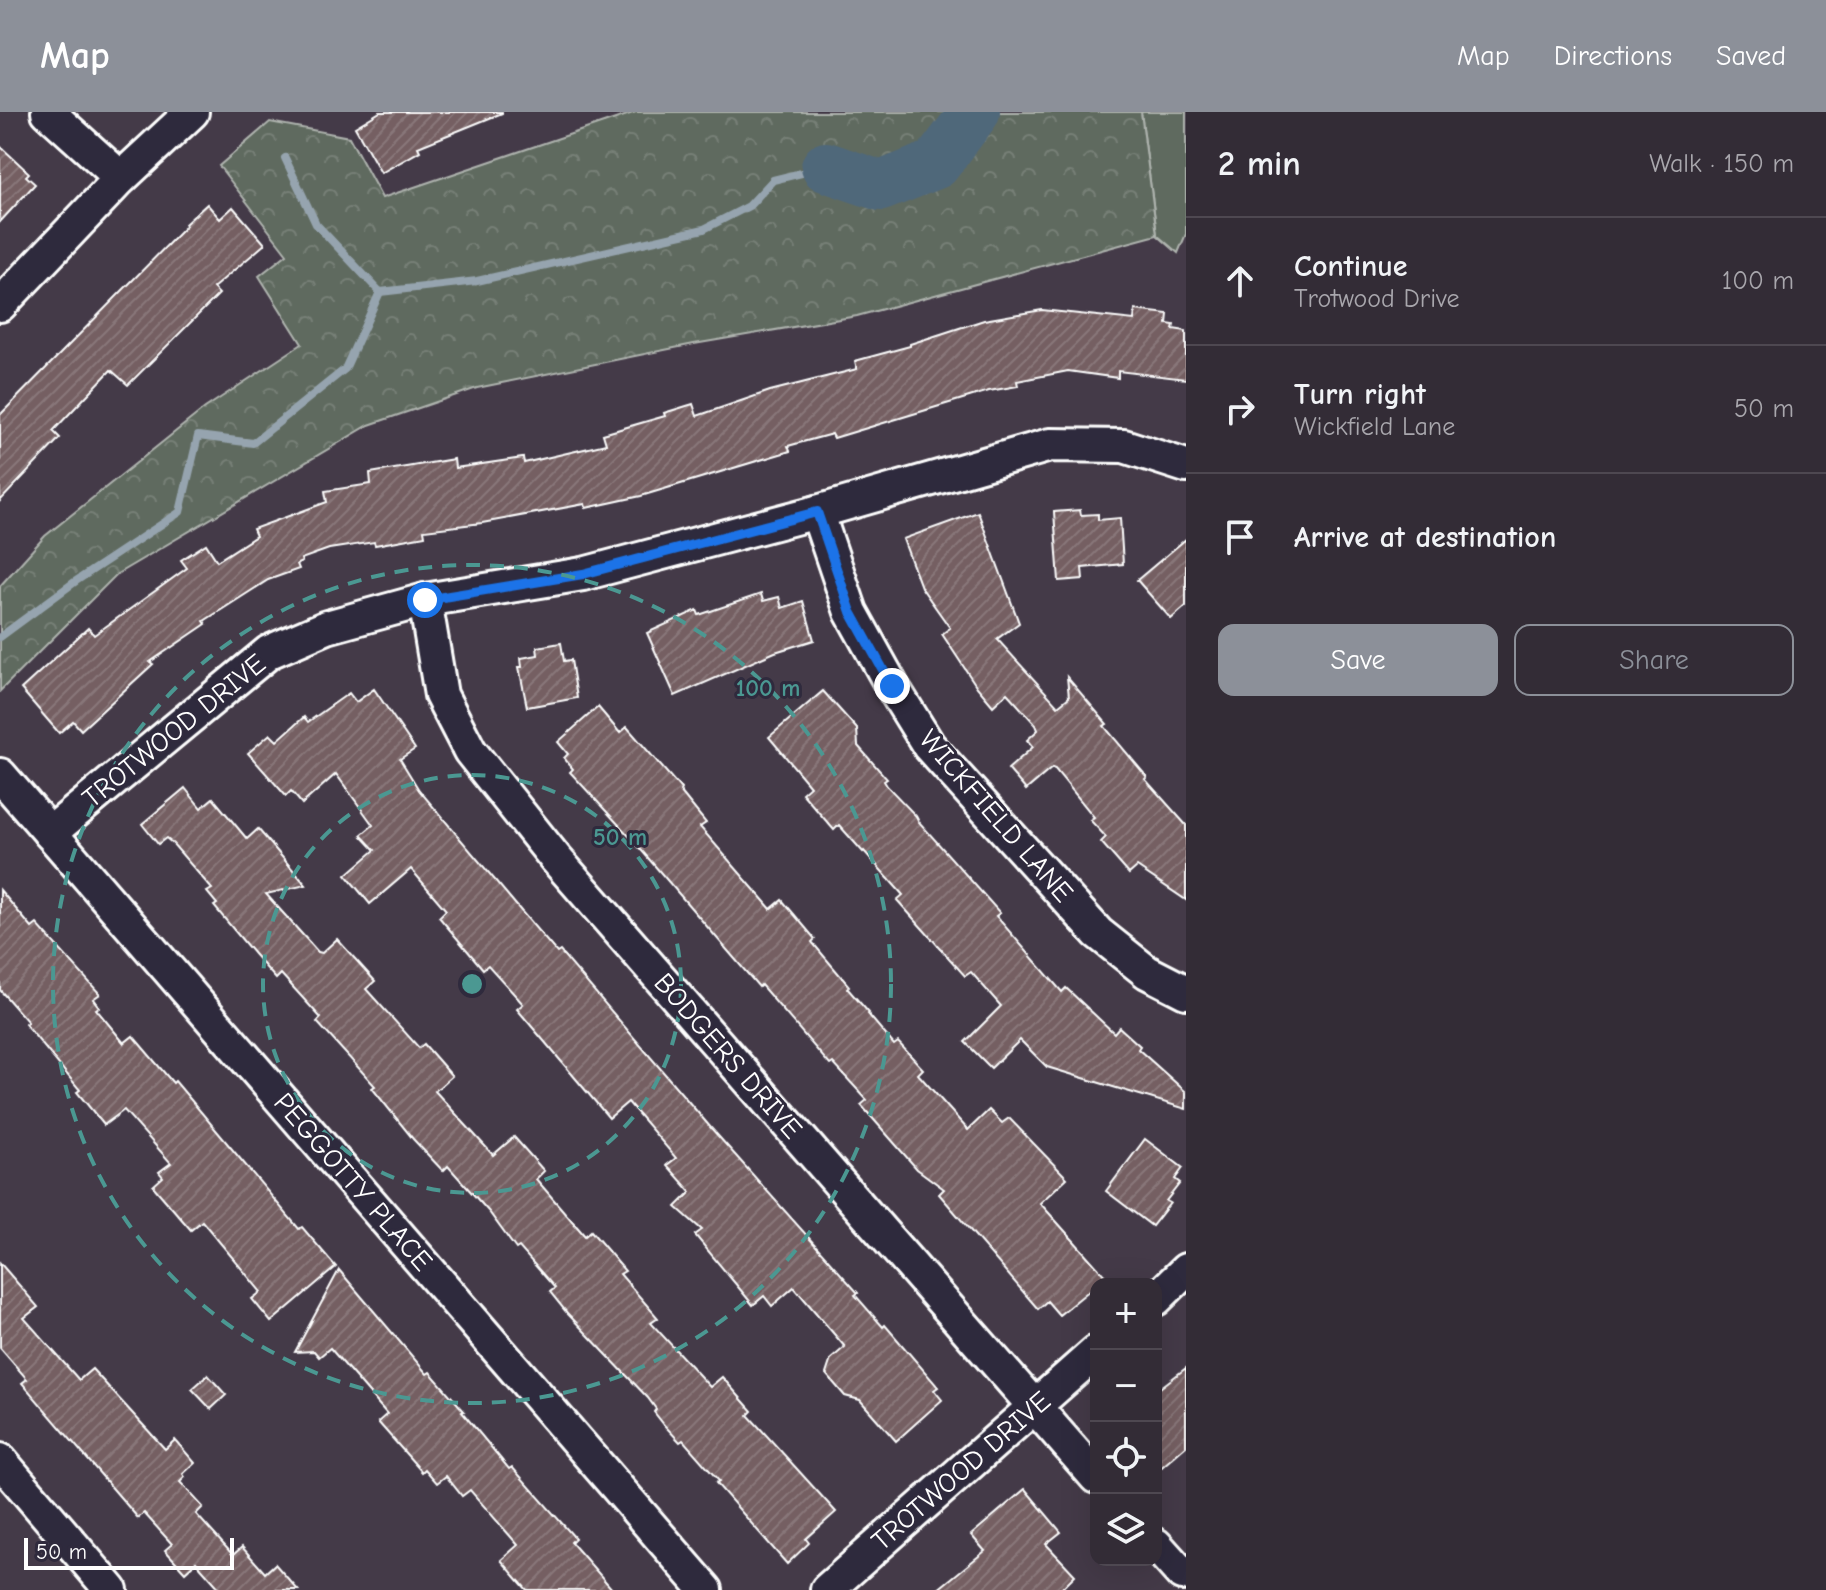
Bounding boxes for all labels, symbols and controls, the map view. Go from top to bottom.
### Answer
text: Map [40,34,110,78]
text: Map [1457,40,1510,72]
text: Directions [1554,40,1672,72]
text: Saved [1716,40,1786,72]
text: 2 min [1218,144,1301,184]
text: Walk · 150 m [1649,149,1794,179]
text: Continue [1294,249,1408,284]
icon: ahead [1218,259,1262,303]
text: 100 m [1722,266,1794,296]
text: Trotwood Drive [1294,284,1459,314]
text: Turn right [1294,377,1426,412]
icon: right [1218,387,1262,431]
text: 50 m [1734,394,1794,424]
text: Wickfield Lane [1294,412,1455,442]
icon: arrive [1218,515,1262,559]
text: Arrive at destination [1294,520,1556,555]
route start [407,582,443,618]
button: Save [1218,624,1498,696]
button: Share [1514,624,1794,696]
street label: TROTWOOD DRIVE [76,647,272,815]
route end [874,668,910,704]
text: 100 m [736,674,800,702]
street label: WICKFIELD LANE [912,723,1080,909]
text: 50 m [593,823,647,851]
street label: BODGERS DRIVE [648,967,808,1145]
centre of rings [458,970,486,998]
street label: PEGGOTTY PLACE [267,1087,439,1277]
map controls [1090,1278,1162,1566]
button: + [1090,1278,1162,1350]
button: − [1090,1350,1162,1422]
street label: TROTWOOD DRIVE [865,1385,1057,1557]
button: locate [1090,1422,1162,1494]
button: layers [1090,1494,1162,1566]
scale bar [24,1534,234,1570]
text: 50 m [36,1539,87,1565]

